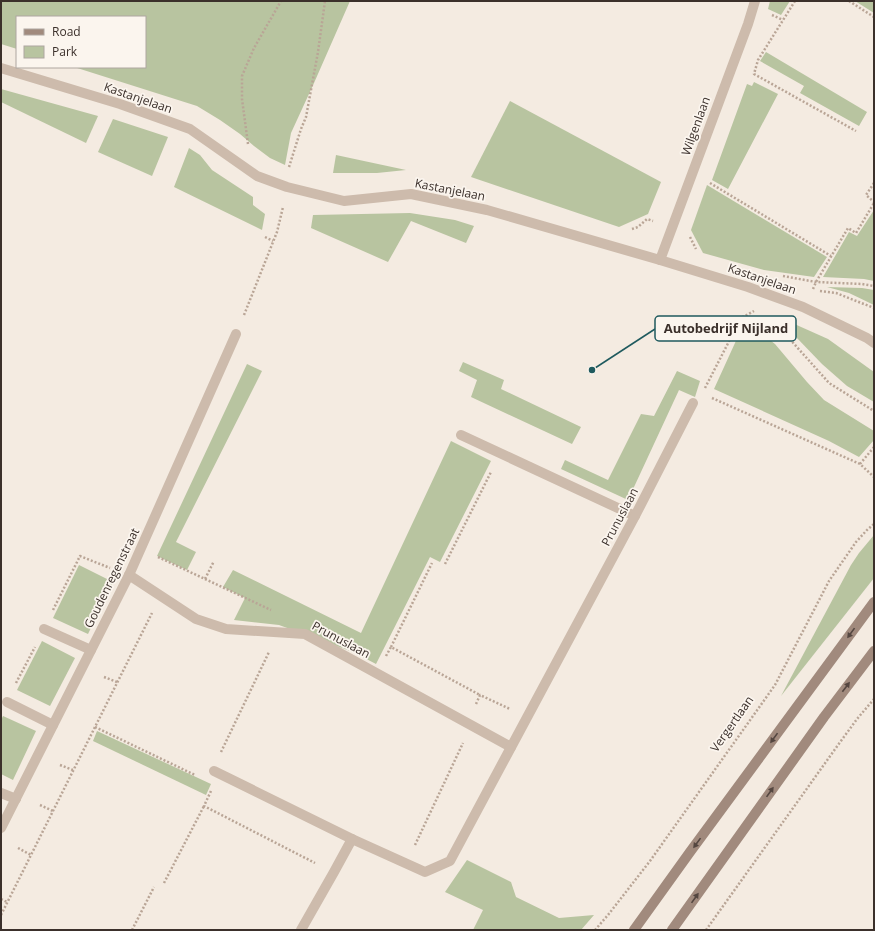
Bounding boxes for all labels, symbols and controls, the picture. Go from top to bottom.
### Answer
legend [16,16,146,68]
text: Road [52,23,81,40]
text: Park [52,43,78,60]
street label: Kastanjelaan [102,78,175,117]
street label: Wilgenlaan [677,94,714,158]
street label: Kastanjelaan [413,174,487,205]
street label: Kastanjelaan [726,259,799,298]
callout: Autobedrijf Nijland [655,316,796,341]
text: Autobedrijf Nijland [664,319,788,337]
street label: Prunuslaan [597,485,642,549]
street label: Goudenregenstraat [80,525,143,631]
street label: Prunuslaan [309,617,373,662]
one-way arrow [847,628,855,639]
one-way arrow [842,682,851,693]
street label: Vergertlaan [706,692,757,755]
one-way arrow [770,733,778,743]
one-way arrow [766,787,774,798]
one-way arrow [693,837,701,848]
one-way arrow [691,893,699,904]

